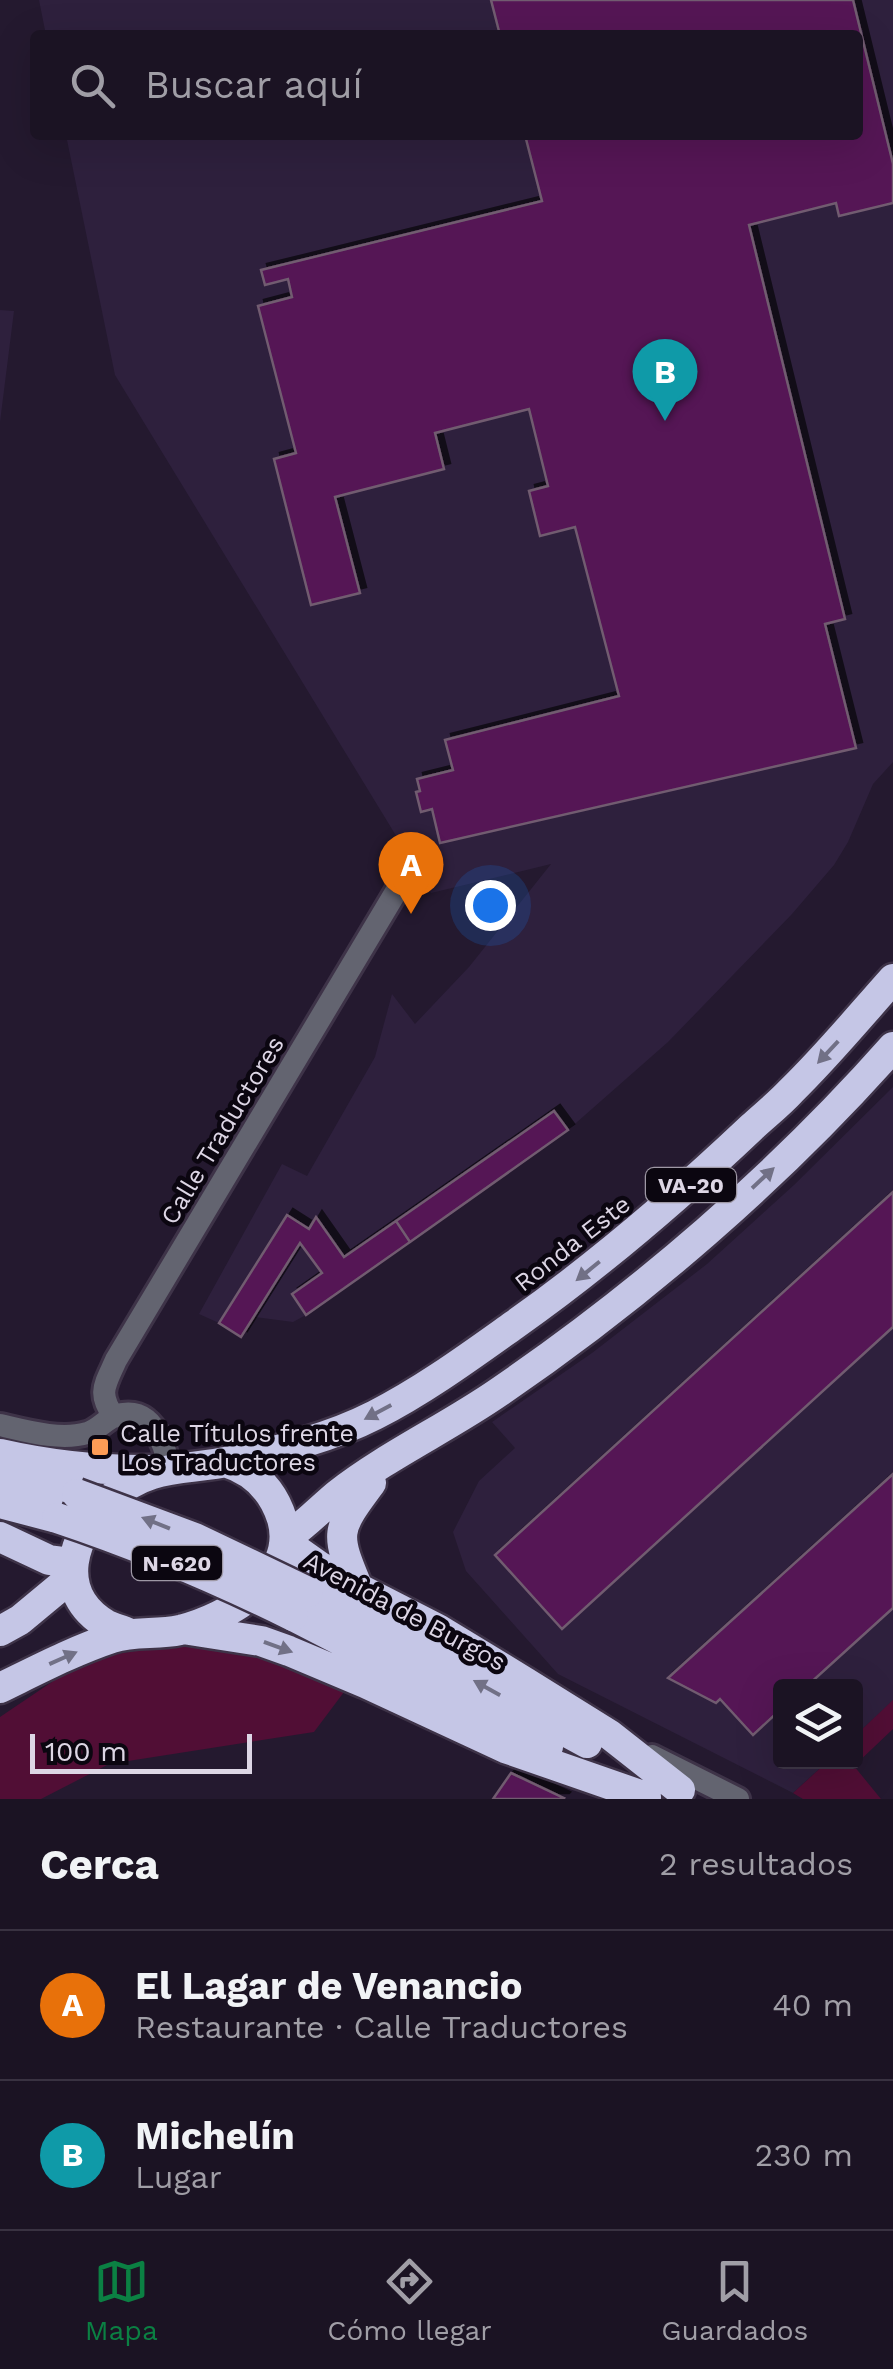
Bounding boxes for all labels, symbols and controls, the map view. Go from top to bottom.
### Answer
search box [30,30,863,140]
icon: search [65,58,120,113]
text: Buscar aquí [145,63,363,107]
pin: B [632,338,698,421]
pin: A [378,832,444,914]
your location [465,880,516,931]
street label: Calle Traductores [155,1031,290,1230]
one-way arrow [817,1039,839,1064]
one-way arrow [751,1167,775,1190]
road number: VA-20 [646,1168,736,1202]
street label: Ronda Este [509,1189,636,1297]
one-way arrow [575,1260,601,1281]
one-way arrow [364,1403,393,1420]
place label: Calle Títulos frente Los Traductores [120,1419,354,1477]
marker: Calle Títulos frente Los Traductores [89,1436,111,1458]
one-way arrow [141,1514,171,1530]
road number: N-620 [132,1546,222,1580]
street label: Avenida de Burgos [299,1546,511,1677]
one-way arrow [264,1640,294,1655]
one-way arrow [49,1649,78,1666]
map controls [773,1679,863,1769]
button: layers [773,1679,863,1769]
one-way arrow [472,1680,501,1697]
scale bar [30,1729,252,1774]
text: 100 m [45,1735,127,1768]
text: Cerca [40,1840,159,1889]
text: 2 resultados [659,1845,853,1883]
text: El Lagar de Venancio [135,1964,523,2008]
text: A [62,1986,83,2024]
text: 40 m [772,1986,853,2024]
text: Restaurante · Calle Traductores [135,2008,628,2046]
text: Michelín [135,2114,295,2158]
text: B [62,2136,83,2174]
text: 230 m [754,2136,853,2174]
text: Lugar [135,2158,222,2196]
tab: Mapa [85,2254,158,2347]
tab: Cómo llegar [327,2254,492,2347]
tab: Guardados [661,2254,808,2347]

